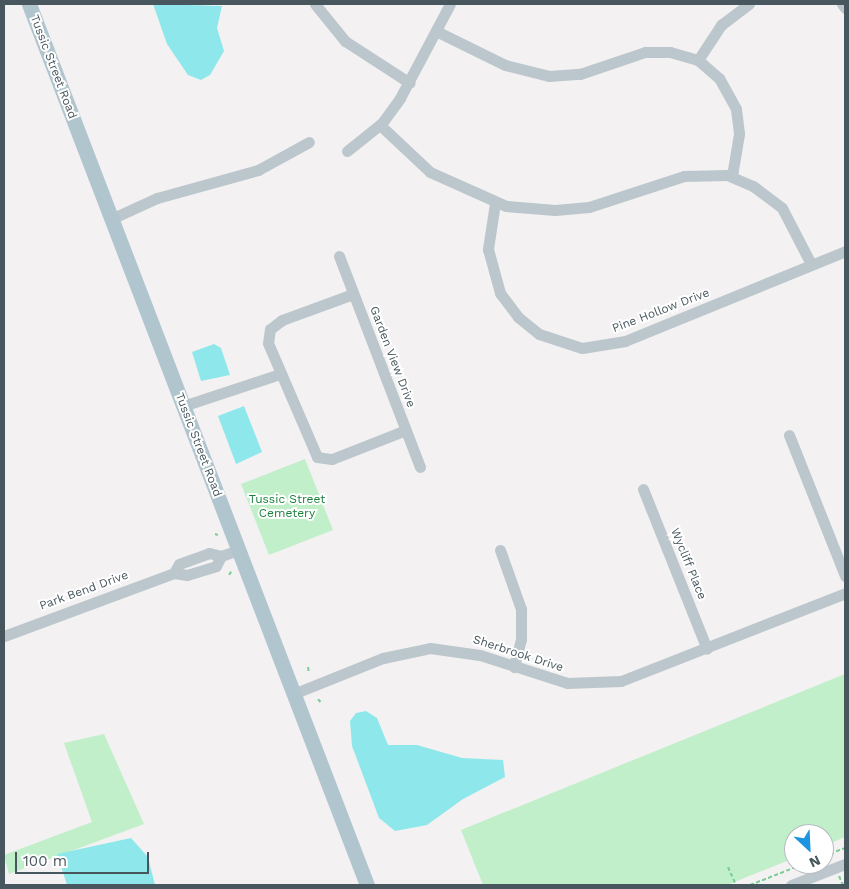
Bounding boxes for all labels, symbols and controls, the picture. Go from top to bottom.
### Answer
street label: Tussic Street Road [27,13,79,121]
street label: Pine Hollow Drive [610,286,712,336]
street label: Garden View Drive [366,304,418,410]
street label: Tussic Street Road [172,391,224,499]
park label: Tussic Street Cemetery [249,493,325,521]
street label: Wycliff Place [667,526,709,602]
street label: Park Bend Drive [38,568,130,614]
street label: Sherbrook Drive [471,633,565,675]
north arrow [784,824,834,874]
scale bar [18,842,151,874]
text: 100 m [23,852,67,870]
text: N [807,852,823,871]

